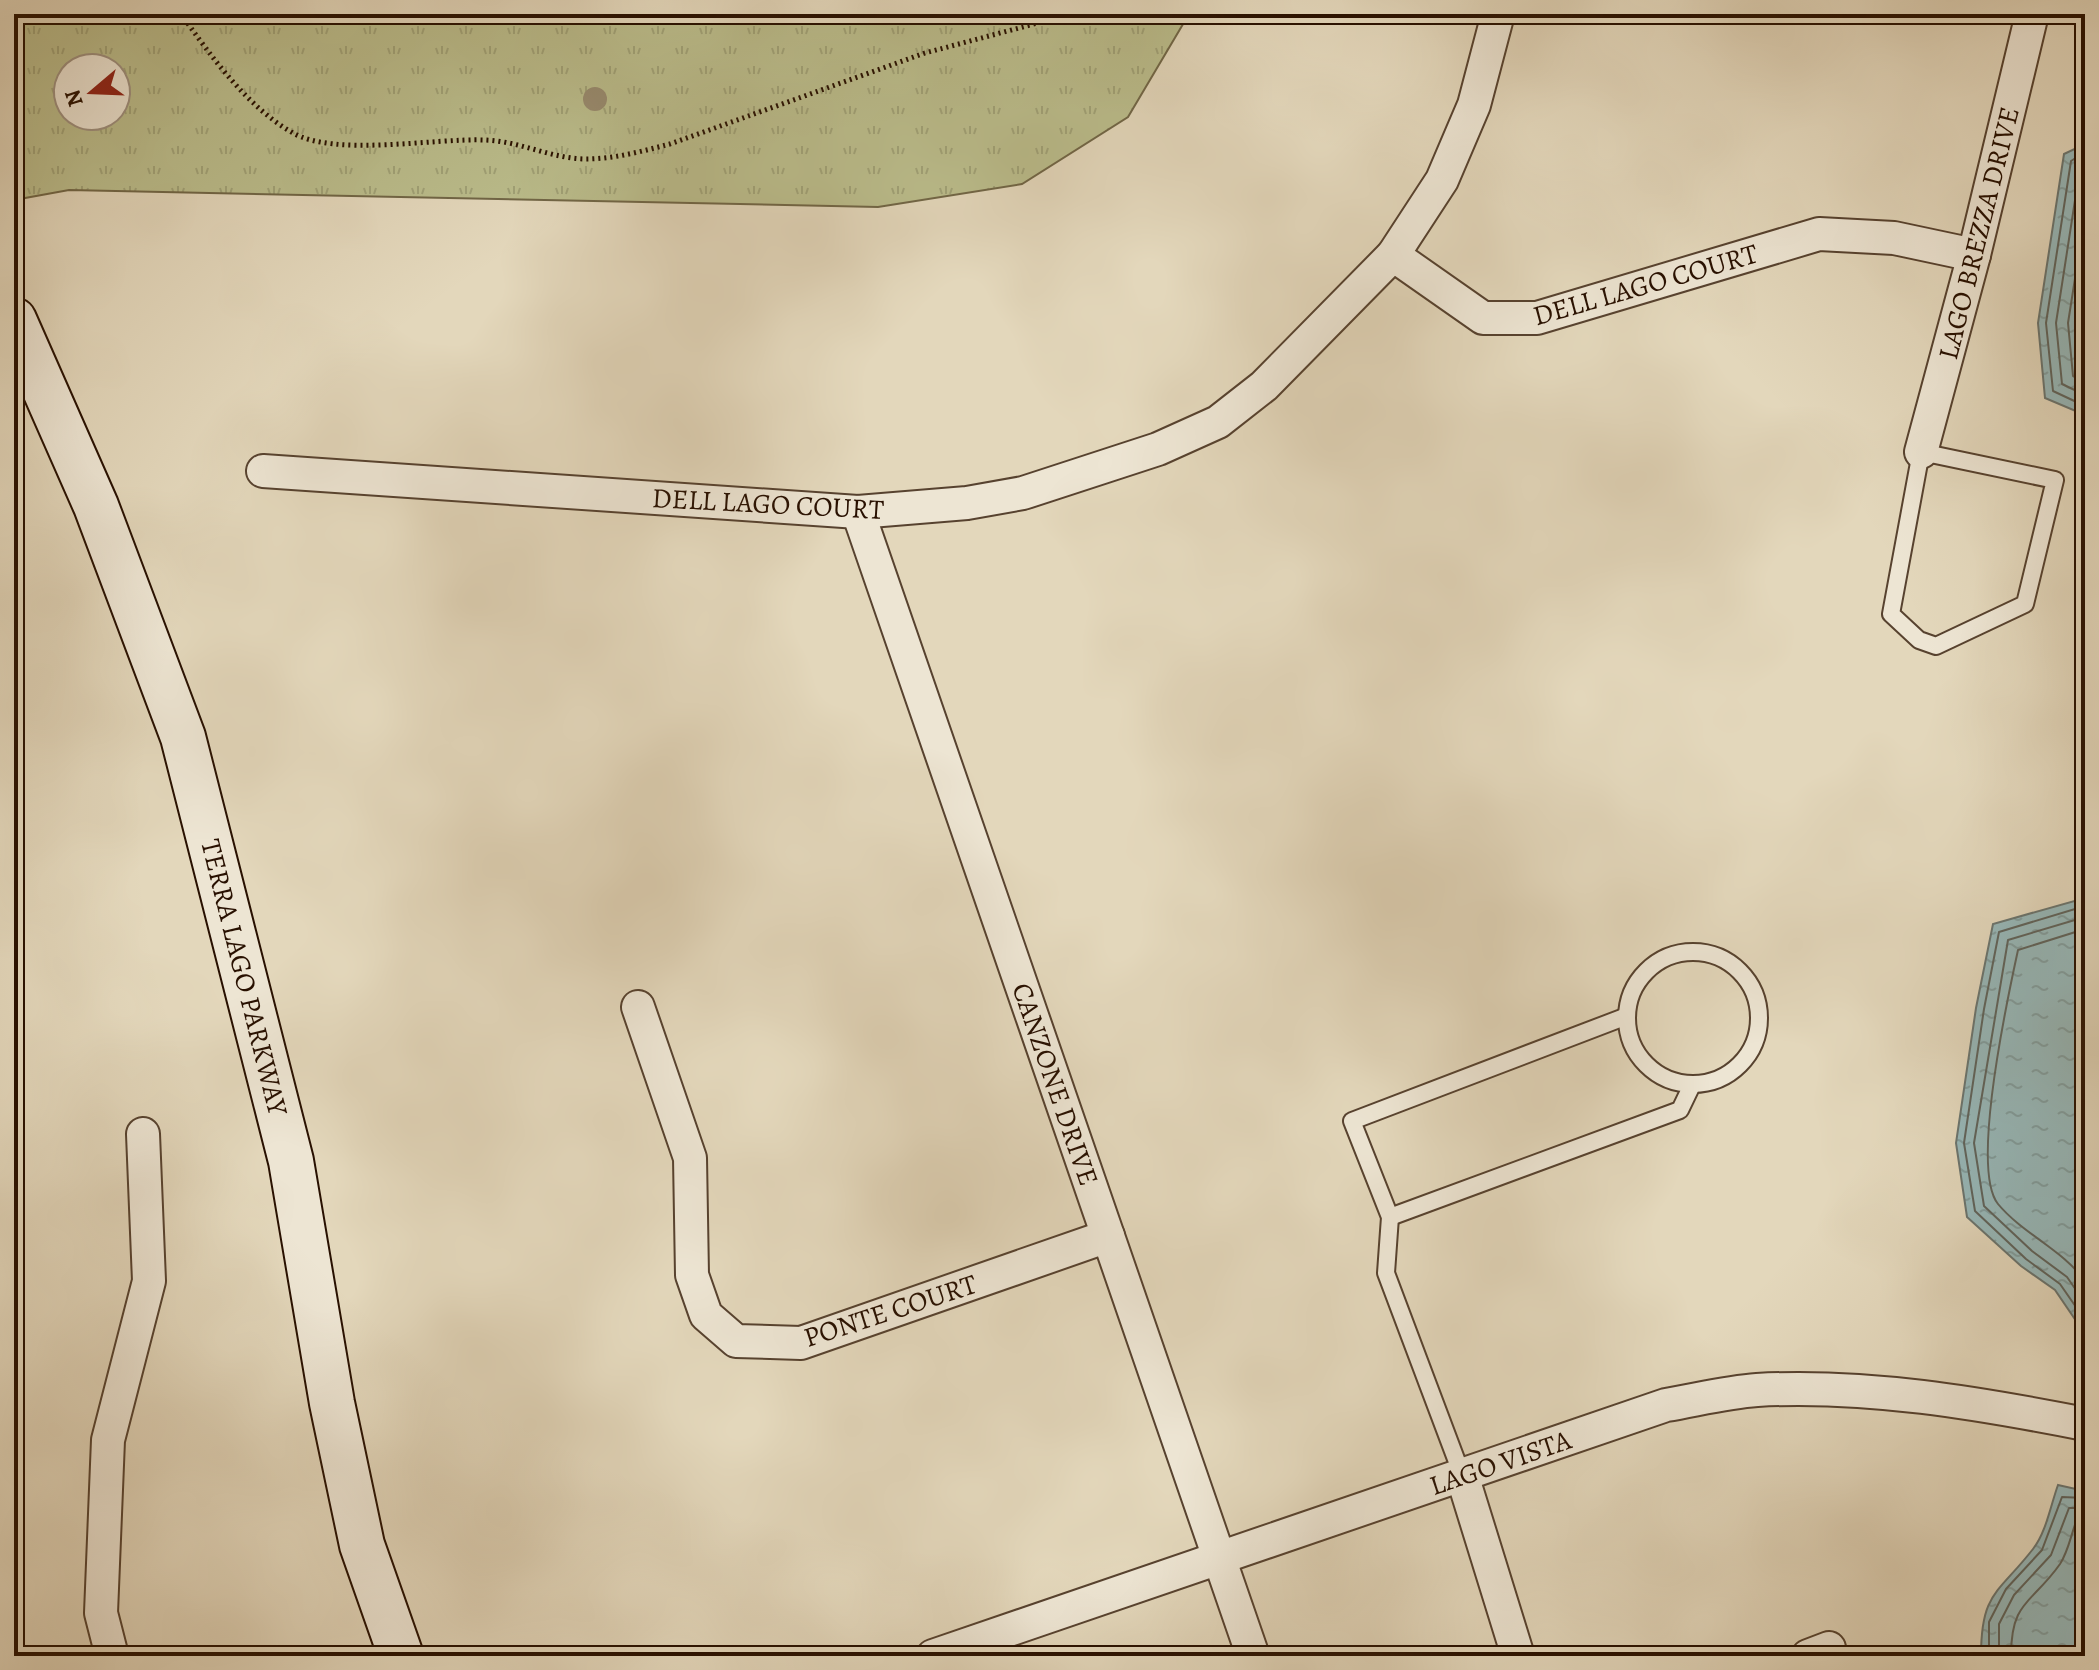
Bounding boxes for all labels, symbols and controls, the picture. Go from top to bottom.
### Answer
north arrow [52,52,132,132]
text: N [57,86,91,111]
street label: LAGO BREZZA DRIVE [1929,103,2029,364]
street label: DELL LAGO COURT [1528,235,1762,335]
street label: DELL LAGO COURT [651,479,885,529]
street label: TERRA LAGO PARKWAY [191,835,297,1120]
street label: CANZONE DRIVE [1003,978,1108,1191]
street label: PONTE COURT [799,1265,982,1357]
street label: LAGO VISTA [1424,1421,1577,1505]

